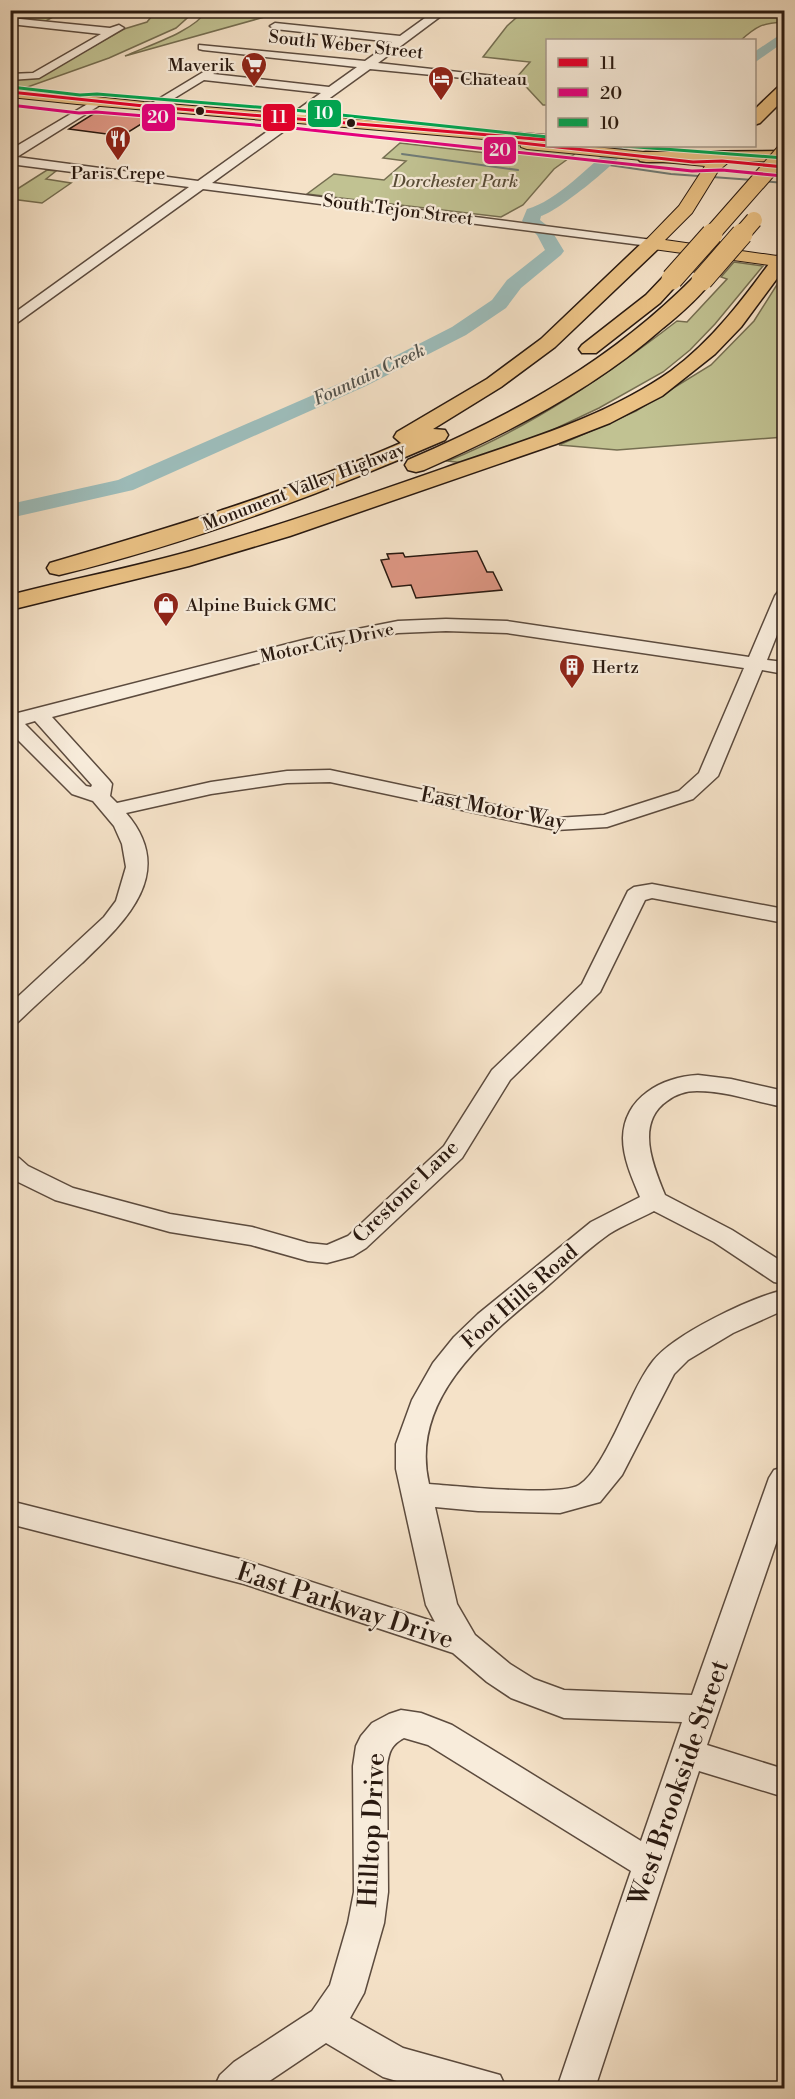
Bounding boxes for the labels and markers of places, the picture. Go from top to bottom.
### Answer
supermarket icon: Maverik [239,50,269,88]
place label: Maverik [168,54,236,77]
hotel icon: Chateau [426,64,456,102]
place label: Chateau [460,68,528,91]
unlabelled marker [194,105,206,117]
unlabelled marker [345,117,357,129]
restaurant icon: Paris Crepe [103,124,133,162]
place label: Paris Crepe [71,162,165,185]
shop icon: Alpine Buick GMC [151,590,181,628]
place label: Alpine Buick GMC [185,594,336,617]
building icon: Hertz [557,652,587,690]
place label: Hertz [592,656,639,679]

